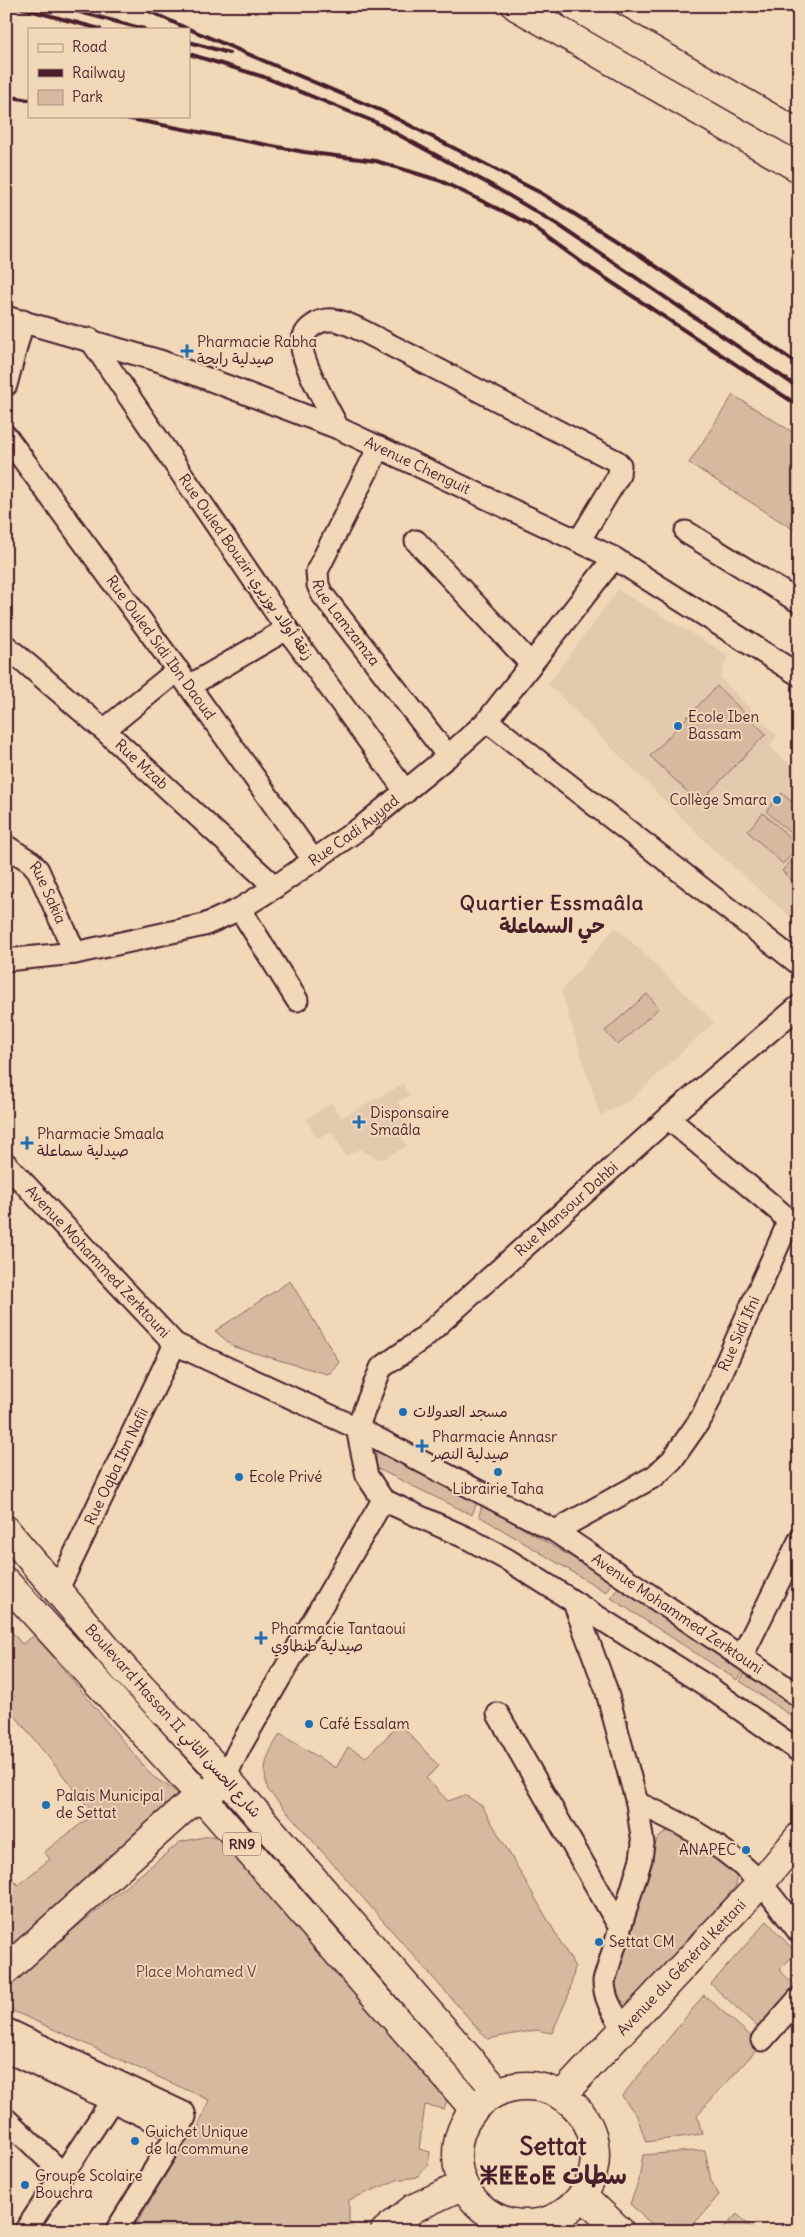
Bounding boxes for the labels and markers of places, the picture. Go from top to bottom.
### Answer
place label: Pharmacie Rabha صيدلية رابحة [197,332,318,368]
marker: Pharmacie Rabha صيدلية رابحة [181,345,193,357]
place label: Ecole Iben Bassam [688,707,759,743]
marker: Ecole Iben Bassam [672,720,684,732]
place label: Collège Smara [669,790,767,809]
marker: Collège Smara [771,794,783,806]
place label: Disponsaire Smaâla [370,1103,449,1139]
marker: Disponsaire Smaâla [352,1115,366,1129]
place label: Pharmacie Smaala صيدلية سماعلة [37,1124,165,1160]
marker: Pharmacie Smaala صيدلية سماعلة [21,1137,33,1149]
place label: مسجد العدولات [413,1402,508,1421]
marker: مسجد العدولات [397,1406,409,1418]
place label: Pharmacie Annasr صيدلية النصر [430,1427,557,1463]
marker: Pharmacie Annasr صيدلية النصر [416,1440,428,1452]
marker: Librairie Taha [492,1466,504,1478]
place label: Ecole Privé [249,1467,322,1486]
marker: Ecole Privé [233,1471,245,1483]
place label: Librairie Taha [452,1479,544,1498]
place label: Pharmacie Tantaoui صيدلية طنطاوي [271,1619,406,1657]
marker: Pharmacie Tantaoui صيدلية طنطاوي [255,1632,267,1644]
place label: Café Essalam [319,1714,410,1733]
marker: Café Essalam [303,1718,315,1730]
place label: Palais Municipal de Settat [56,1786,163,1822]
marker: Palais Municipal de Settat [40,1799,52,1811]
place label: ANAPEC [679,1840,736,1859]
marker: ANAPEC [740,1844,752,1856]
place label: Settat CM [609,1932,675,1951]
marker: Settat CM [593,1936,605,1948]
place label: Guichet Unique de la commune [145,2122,249,2158]
marker: Guichet Unique de la commune [129,2135,141,2147]
place label: Groupe Scolaire Bouchra [35,2166,143,2202]
marker: Groupe Scolaire Bouchra [19,2179,31,2191]

